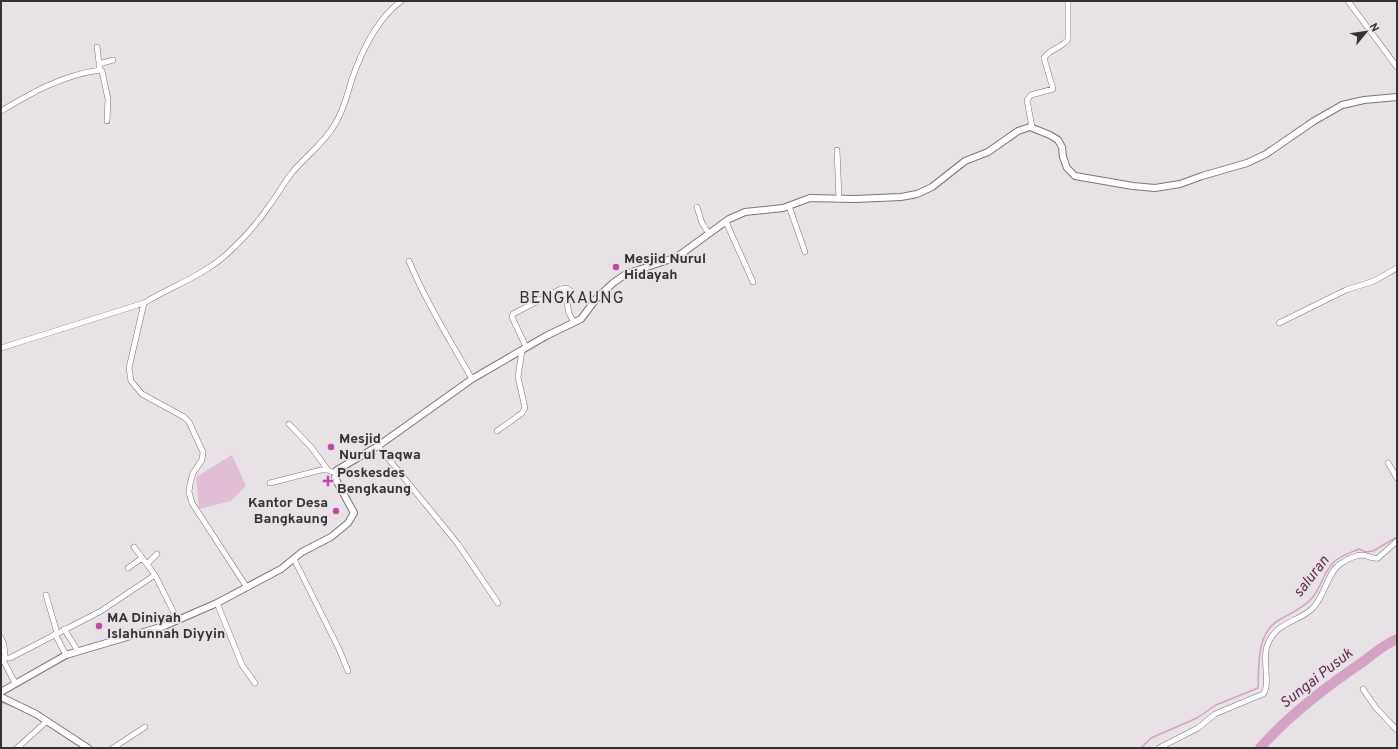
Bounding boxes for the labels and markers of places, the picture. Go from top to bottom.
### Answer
place label: Mesjid Nurul Hidayah [624,251,706,284]
marker: Mesjid Nurul Hidayah [611,262,621,272]
place label: Mesjid Nurul Taqwa [339,431,421,464]
marker: Mesjid Nurul Taqwa [326,442,336,452]
place label: Poskesdes Bengkaung [337,465,411,498]
marker: Poskesdes Bengkaung [322,475,334,487]
place label: Kantor Desa Bangkaung [248,495,328,528]
marker: Kantor Desa Bangkaung [331,506,341,516]
place label: MA Diniyah Islahunnah Diyyin [107,610,225,643]
marker: MA Diniyah Islahunnah Diyyin [94,621,104,631]

